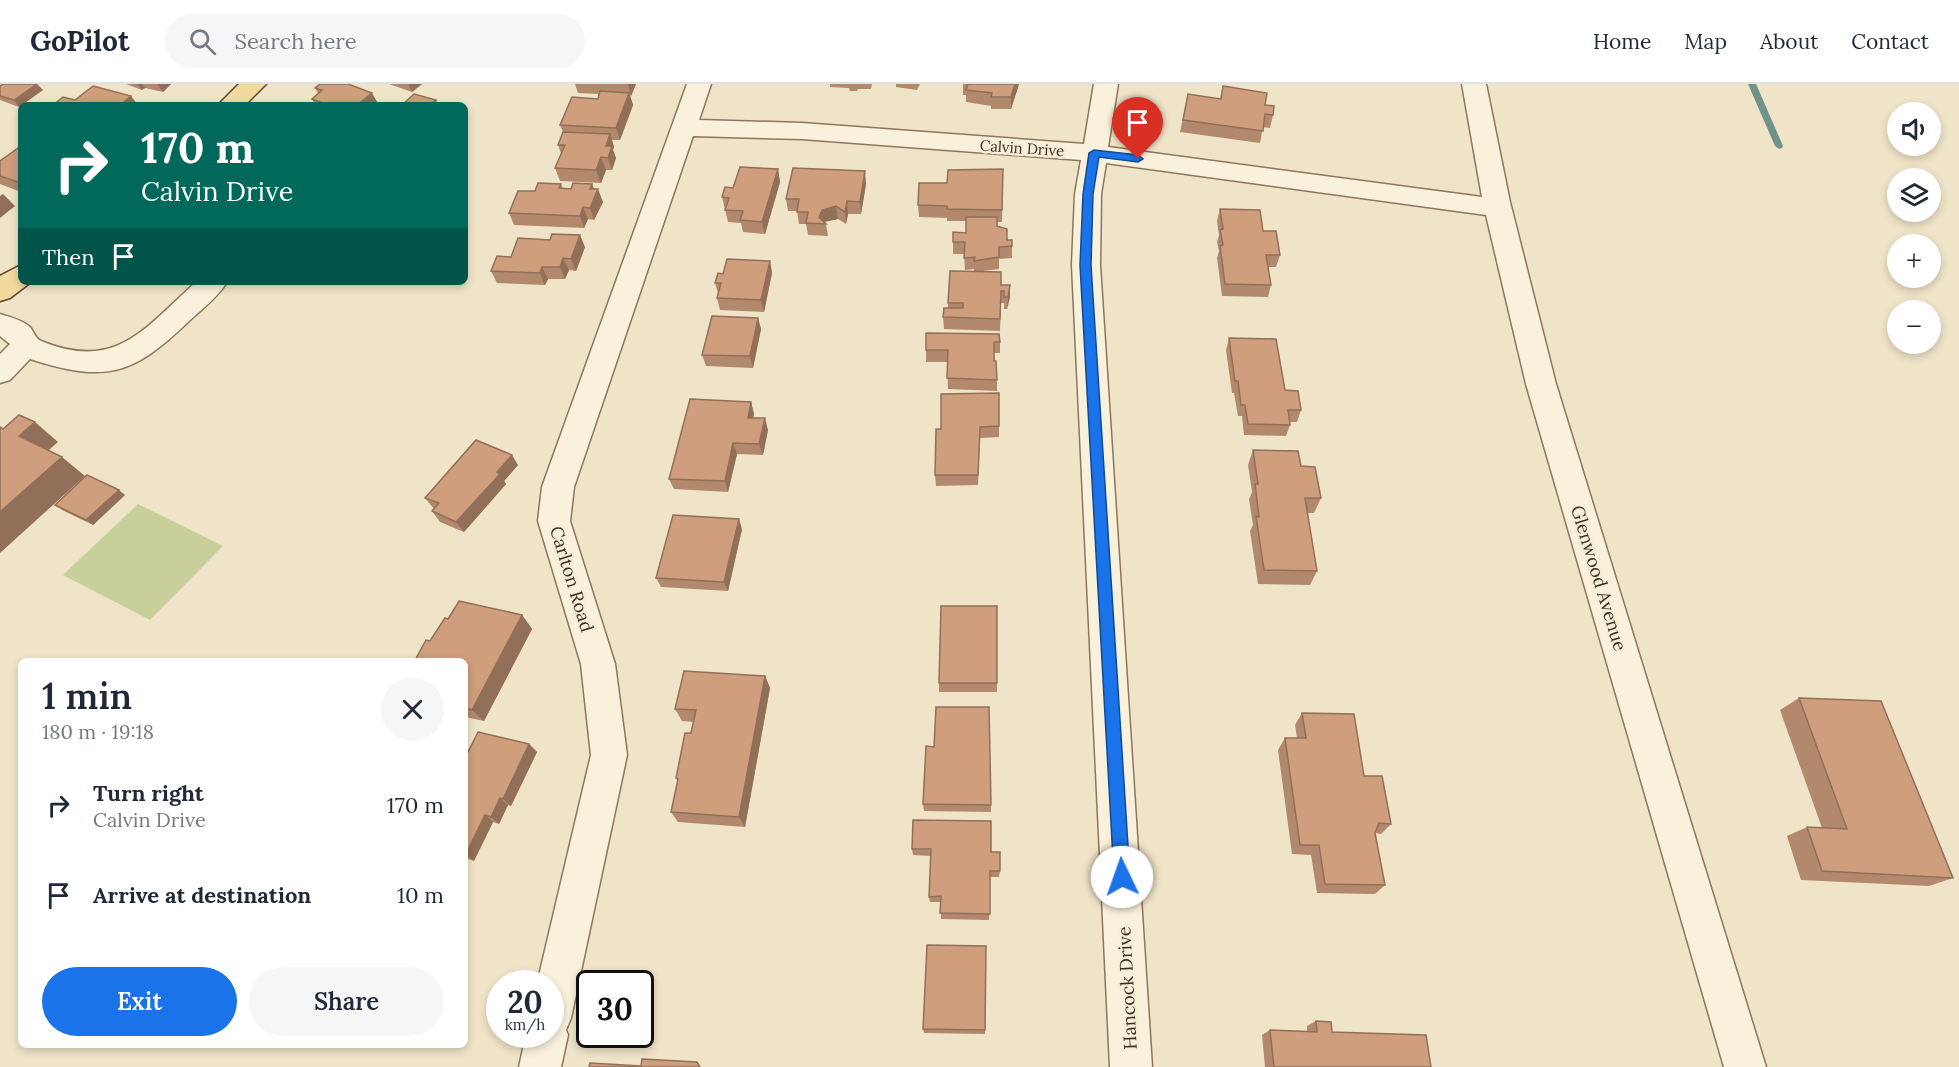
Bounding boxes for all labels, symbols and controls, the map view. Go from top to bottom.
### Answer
search box [165,14,585,68]
text: GoPilot [30,23,129,59]
icon: search [186,25,219,58]
text: Search here [234,27,357,55]
text: Home [1593,28,1651,55]
text: Map [1684,28,1727,55]
text: About [1760,28,1818,55]
text: Contact [1851,28,1929,55]
pin [1112,97,1163,159]
map controls [1887,102,1941,354]
button: sound [1887,102,1941,156]
icon: arrive [1121,106,1154,139]
text: 170 m [141,121,254,175]
icon: right [42,126,120,204]
street label: Calvin Drive [979,136,1065,160]
button: layers [1887,168,1941,222]
text: Calvin Drive [141,174,293,208]
button: + [1887,234,1941,288]
icon: arrive [107,240,140,273]
text: Then [42,243,95,271]
button: − [1887,300,1941,354]
street label: Glenwood Avenue [1566,503,1632,654]
street label: Carlton Road [545,523,599,635]
text: 1 min [42,673,132,719]
button: close [381,678,444,741]
text: 180 m · 19:18 [42,719,154,744]
text: Turn right [93,779,204,807]
icon: right [42,789,75,822]
text: 170 m [387,791,444,819]
text: Calvin Drive [93,807,206,832]
position arrow [1090,845,1154,909]
icon: arrive [42,879,75,912]
text: Arrive at destination [93,881,311,909]
text: 10 m [397,881,444,909]
street label: Hancock Drive [1112,926,1142,1050]
button: Exit [42,967,237,1036]
button: Share [249,967,444,1036]
speed limit sign: 30 [576,970,654,1048]
text: 20 [507,983,543,1021]
text: km/h [505,1015,545,1034]

